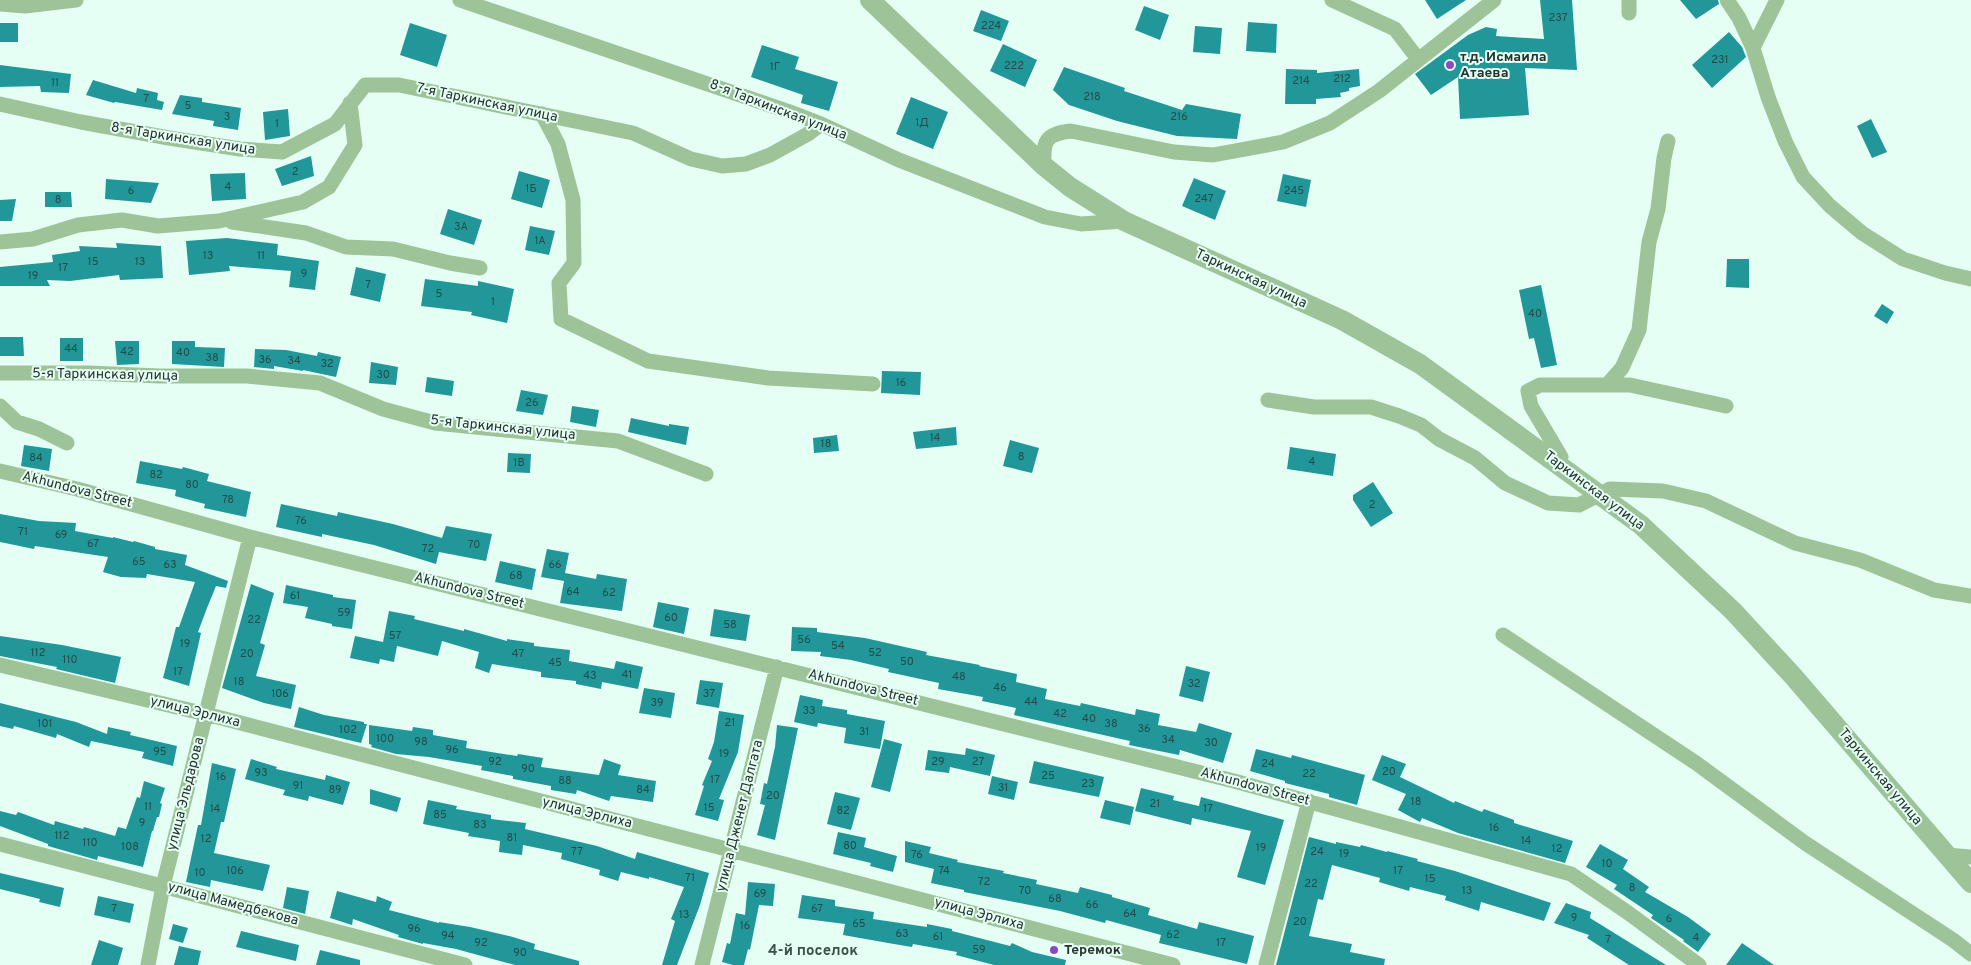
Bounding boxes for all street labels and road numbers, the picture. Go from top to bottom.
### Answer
street label: 8-я Таркинская улица [707,76,849,144]
street label: 7-я Таркинская улица [415,80,559,126]
street label: 8-я Таркинская улица [110,119,256,159]
street label: Таркинская улица [1192,246,1310,312]
street label: 5-я Таркинская улица [32,365,178,385]
street label: 5-я Таркинская улица [430,412,576,444]
street label: Таркинская улица [1540,448,1648,534]
street label: Akhundova Street [20,468,134,512]
street label: Akhundova Street [412,569,526,613]
street label: Akhundova Street [806,666,920,710]
street label: улица Эрлиха [148,693,242,731]
street label: Таркинская улица [1835,725,1925,829]
street label: улица Эльдарова [164,736,208,852]
street label: улица Дженет Далгата [713,738,767,894]
street label: Akhundova Street [1198,764,1312,810]
street label: улица Эрлиха [540,794,634,832]
street label: улица Мамедбекова [166,878,300,930]
street label: улица Эрлиха [932,894,1026,934]

